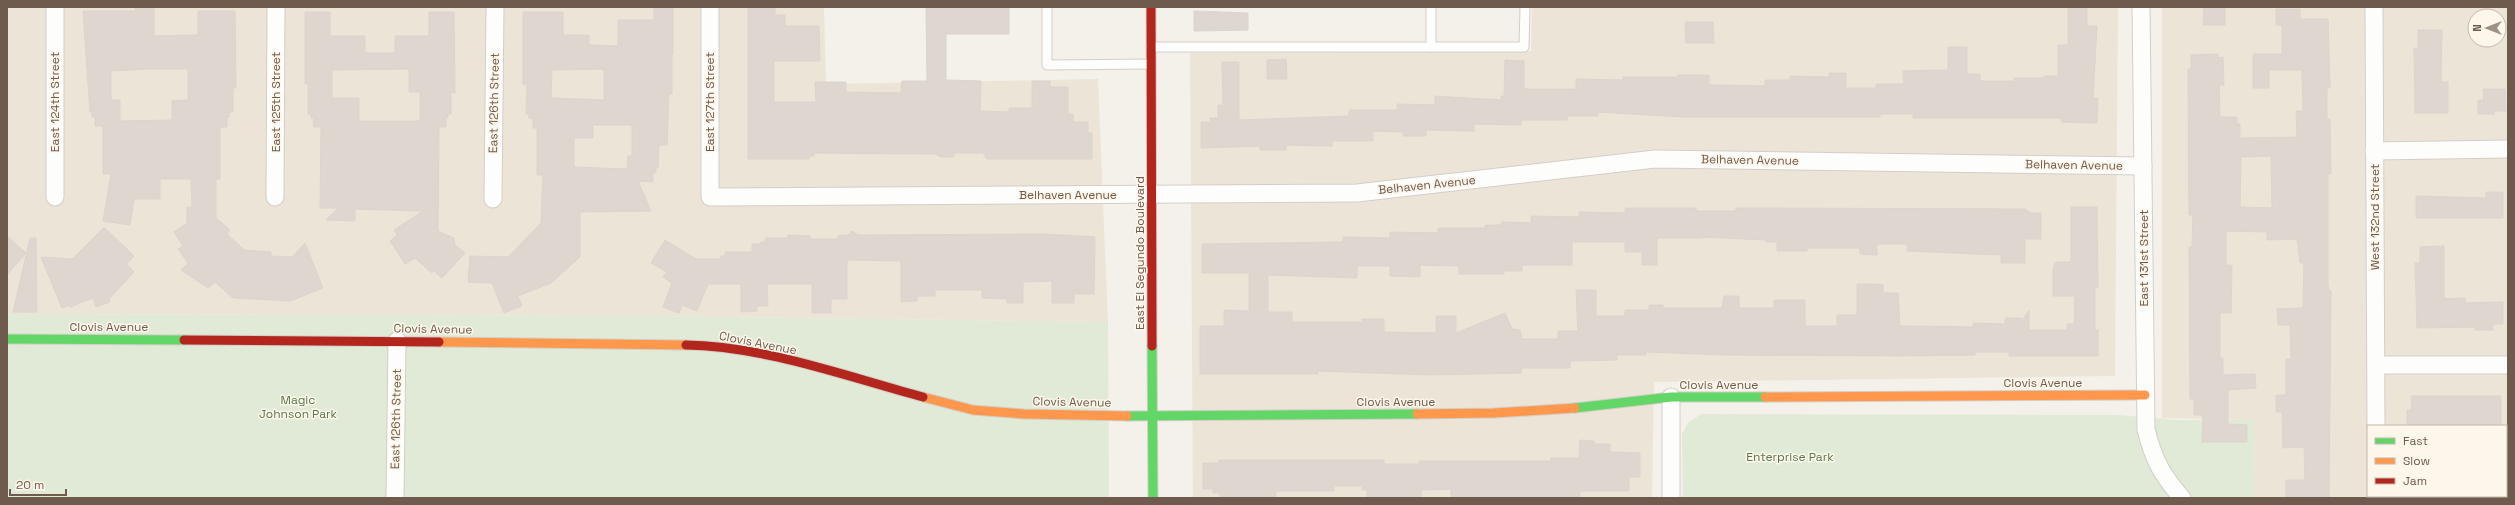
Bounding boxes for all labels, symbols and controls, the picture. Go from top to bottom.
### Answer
north arrow [2467,8,2507,48]
text: N [2470,24,2484,32]
street label: East 124th Street [47,52,63,152]
street label: East 125th Street [268,52,284,152]
street label: East 127th Street [702,52,718,152]
street label: East 126th Street [485,53,503,153]
street label: Belhaven Avenue [1701,151,1799,169]
street label: Belhaven Avenue [2025,156,2123,174]
street label: West 132nd Street [2367,164,2383,270]
street label: Belhaven Avenue [1377,172,1477,198]
street label: East El Segundo Boulevard [1132,176,1148,330]
street label: Belhaven Avenue [1019,187,1117,203]
street label: East 131st Street [2136,210,2152,306]
street label: Clovis Avenue [70,319,148,335]
street label: Clovis Avenue [393,320,473,338]
street label: Clovis Avenue [718,328,798,358]
street label: East 126th Street [387,369,405,469]
street label: Clovis Avenue [2004,375,2082,391]
street label: Clovis Avenue [1680,377,1758,393]
park label: Magic Johnson Park [259,392,338,422]
street label: Clovis Avenue [1032,393,1112,411]
street label: Clovis Avenue [1357,394,1435,410]
legend [2367,425,2507,497]
text: Fast [2403,433,2428,449]
park label: Enterprise Park [1746,449,1834,465]
text: Slow [2403,453,2430,469]
scale bar [10,471,66,497]
text: Jam [2403,473,2427,489]
text: 20 m [16,477,44,493]

